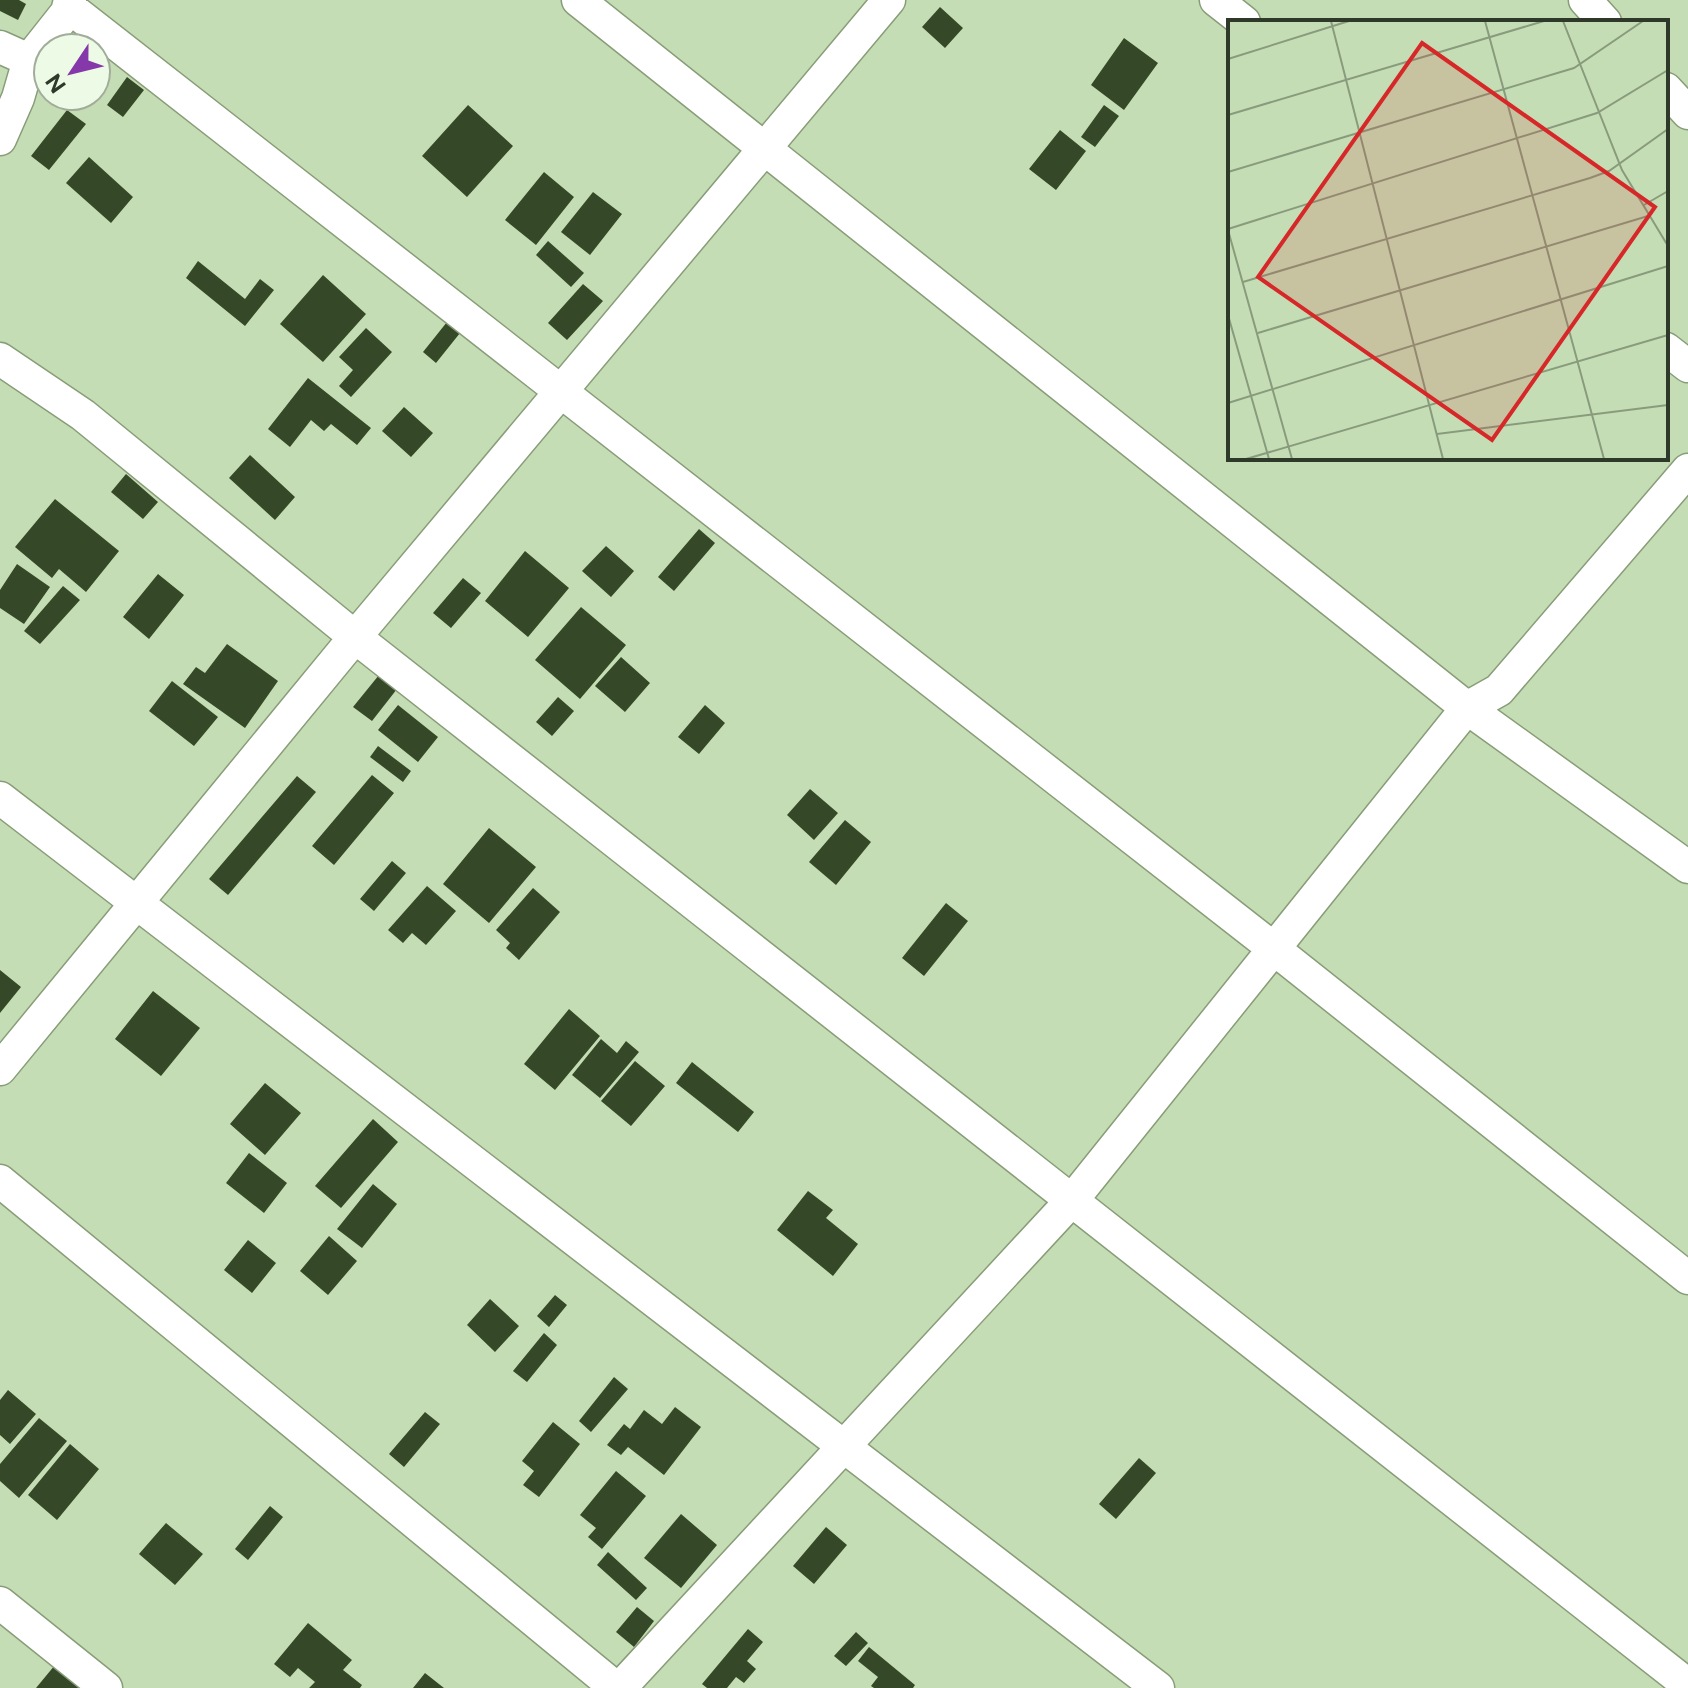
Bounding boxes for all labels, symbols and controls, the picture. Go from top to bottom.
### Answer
inset map [1228,20,1668,460]
north arrow [32,32,112,112]
text: N [40,69,71,98]

